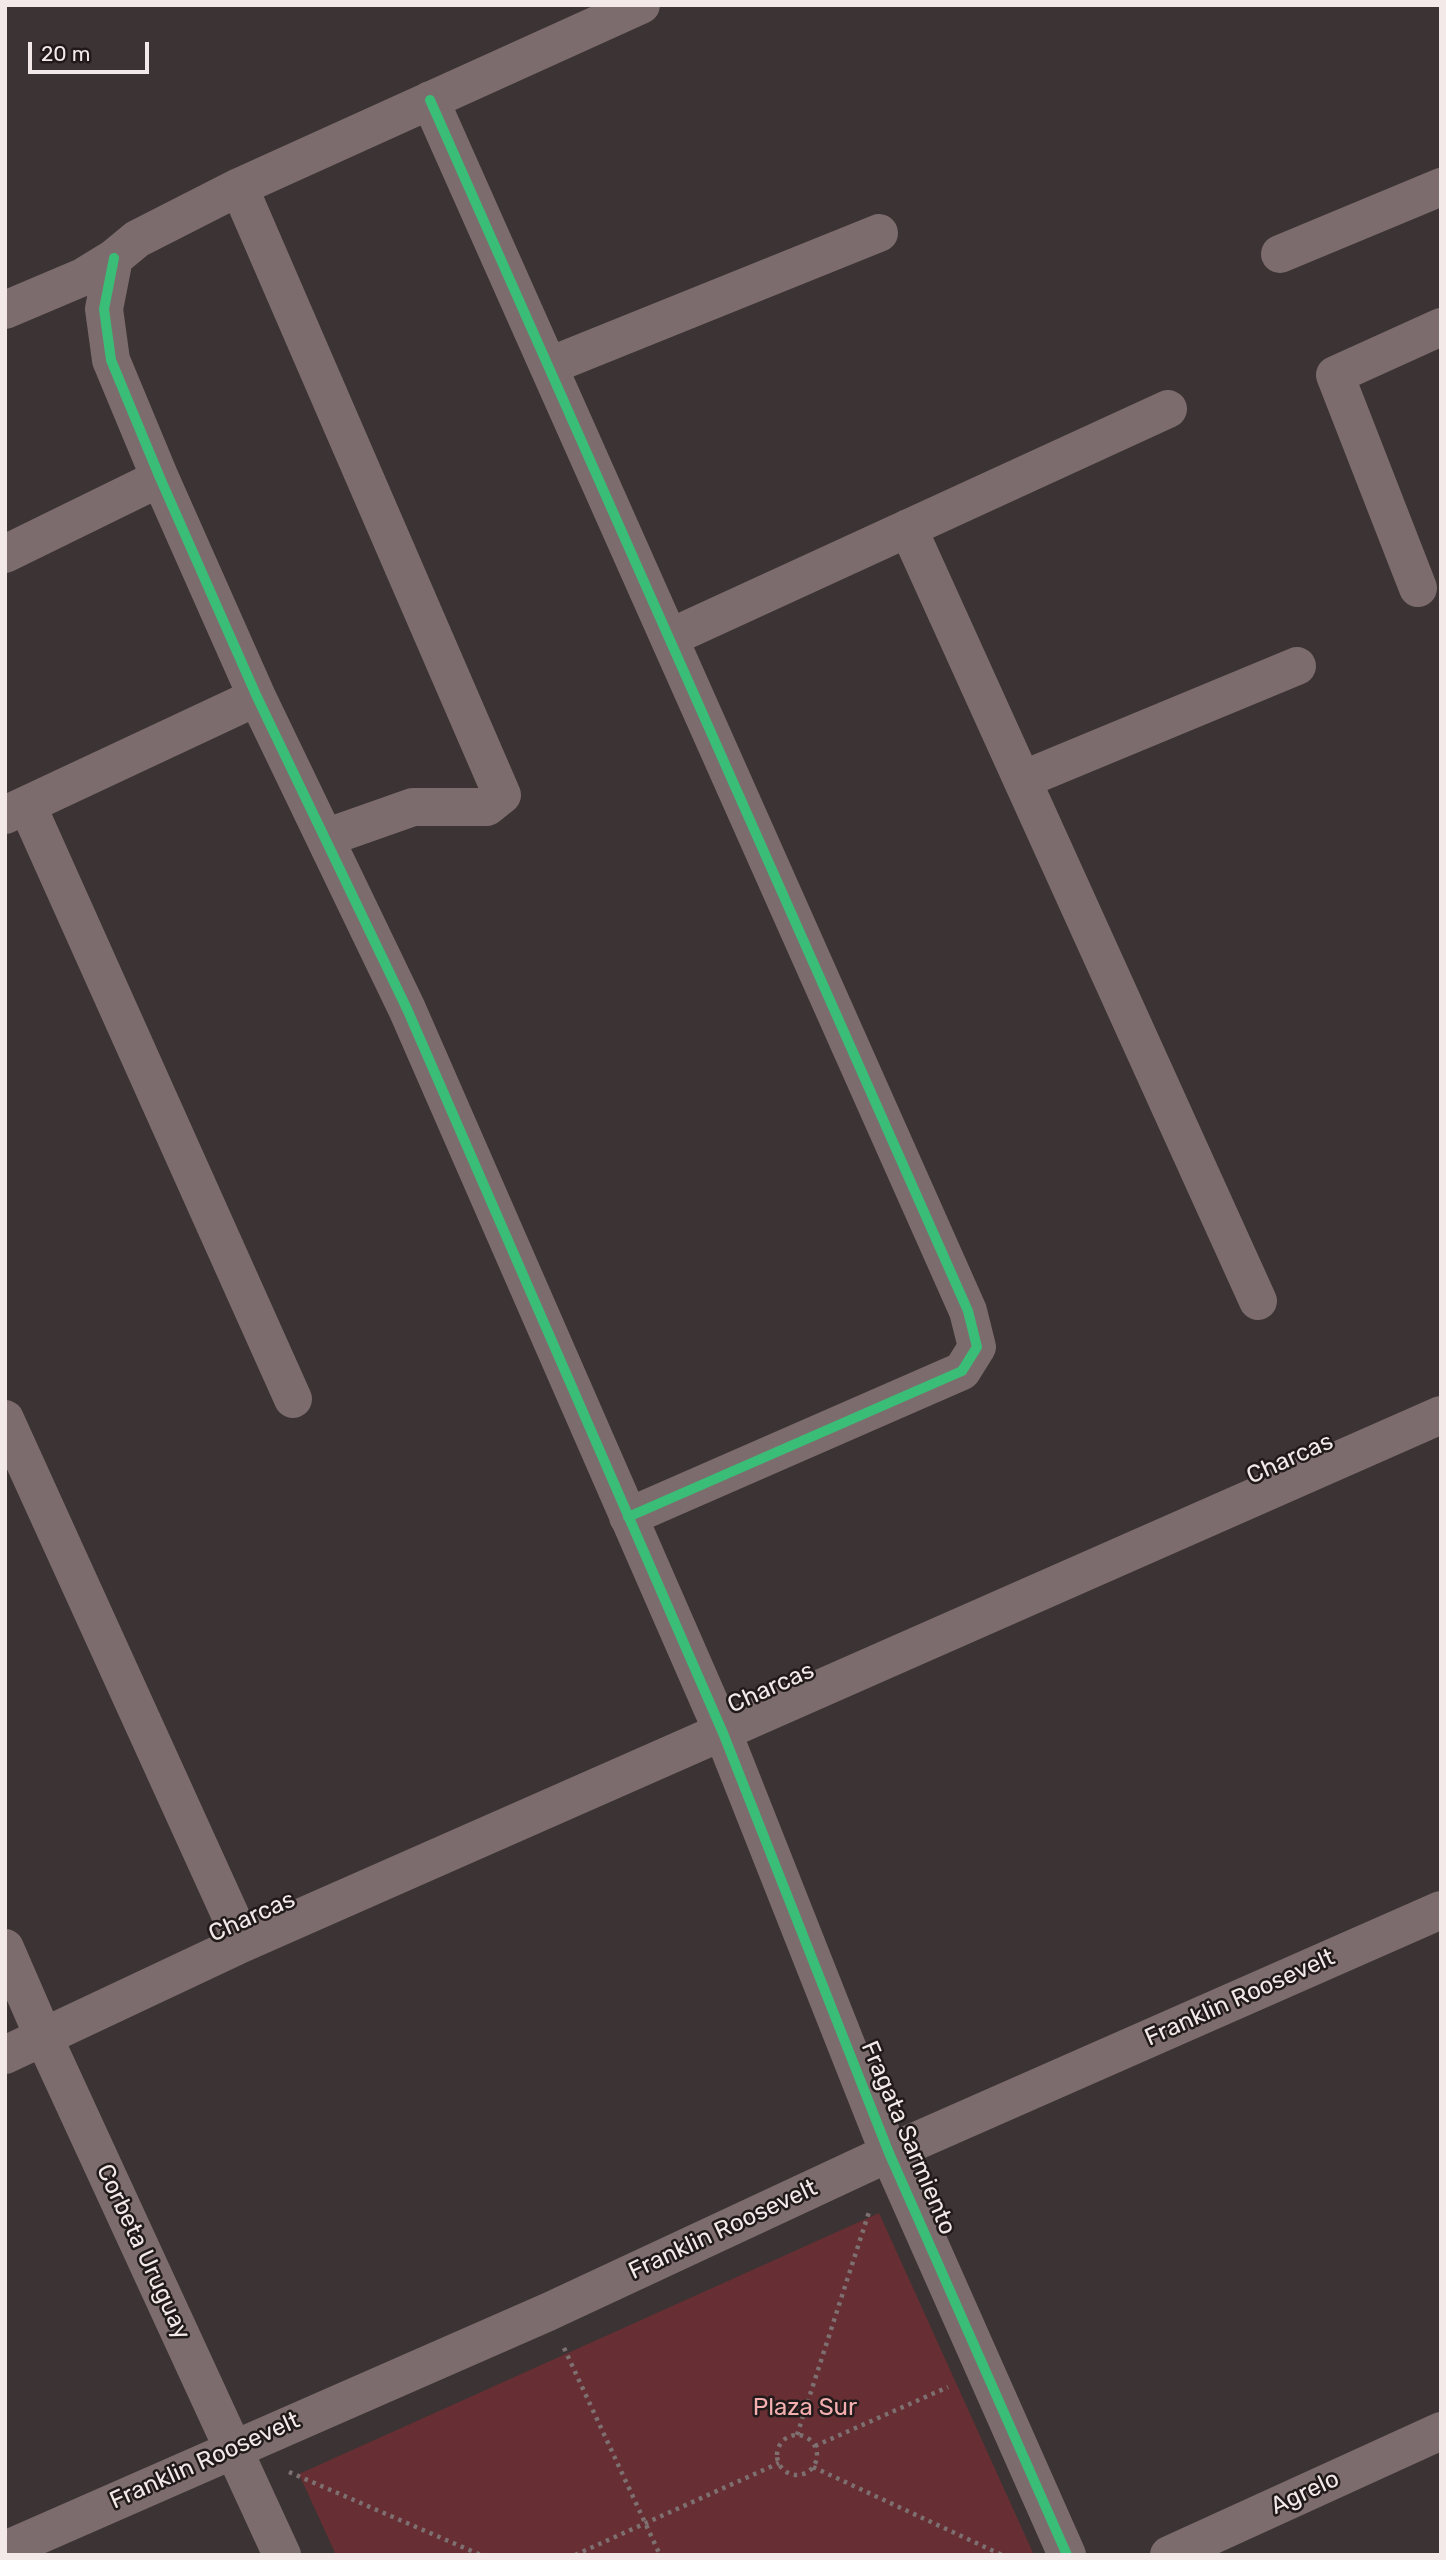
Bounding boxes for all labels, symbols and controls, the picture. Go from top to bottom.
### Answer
scale bar [32,28,152,72]
text: 20 m [41,41,90,66]
street label: Charcas [1242,1427,1338,1491]
street label: Charcas [723,1656,819,1720]
street label: Charcas [204,1885,300,1949]
street label: Franklin Roosevelt [1141,1943,1339,2053]
street label: Fragata Sarmiento [854,2037,962,2239]
street label: Corbeta Uruguay [90,2160,196,2344]
street label: Franklin Roosevelt [624,2174,822,2286]
park label: Plaza Sur [753,2394,857,2422]
street label: Franklin Roosevelt [106,2406,304,2516]
street label: Agrelo [1266,2465,1344,2521]

